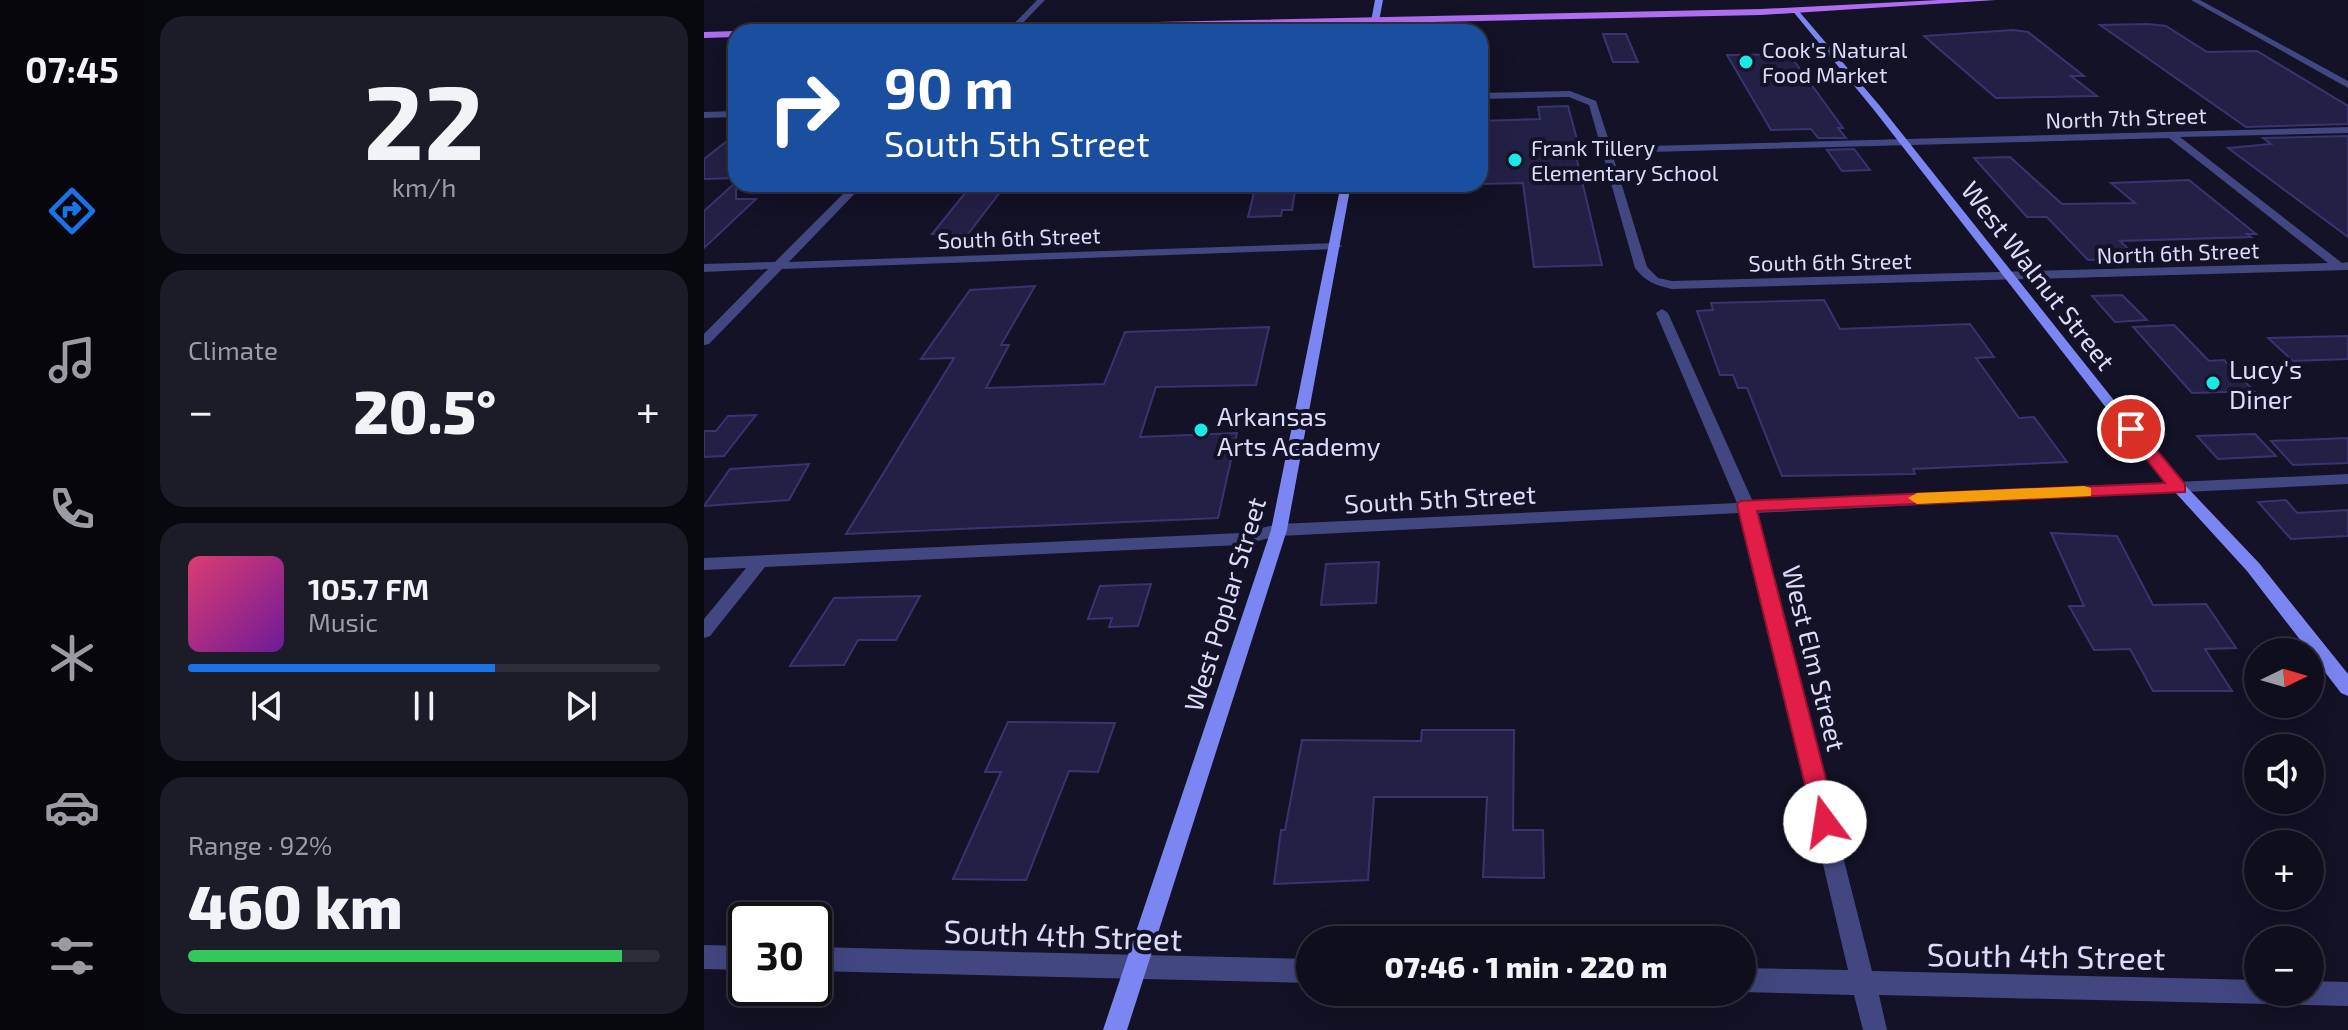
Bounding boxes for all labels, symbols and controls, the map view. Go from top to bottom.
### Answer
place label: Cook's Natural Food Market [1762,36,1908,87]
text: 07:45 [25,47,119,90]
text: 90 m [884,53,1014,120]
marker: Cook's Natural Food Market [1737,53,1755,71]
text: 22 [364,56,484,181]
icon: right [752,56,856,160]
street label: North 7th Street [2045,101,2207,133]
text: South 5th Street [884,121,1150,164]
place label: Frank Tillery Elementary School [1531,134,1719,185]
marker: Frank Tillery Elementary School [1506,151,1524,169]
text: km/h [392,171,456,202]
street label: West Walnut Street [1956,174,2122,376]
icon: directions [44,183,100,239]
street label: South 6th Street [937,221,1101,253]
street label: North 6th Street [2096,236,2260,268]
street label: South 6th Street [1748,247,1912,275]
icon: music [44,332,100,388]
text: Climate [188,334,278,365]
place label: Lucy's Diner [2229,353,2302,414]
text: 20.5° [353,374,496,446]
marker: Lucy's Diner [2204,374,2222,392]
text: − [188,383,214,436]
text: + [636,383,660,436]
pin [2097,395,2165,463]
place label: Arkansas Arts Academy [1217,400,1381,461]
icon: arrive [2109,407,2153,451]
marker: Arkansas Arts Academy [1192,421,1210,439]
street label: South 5th Street [1343,477,1537,519]
icon: phone [44,481,100,537]
street label: West Poplar Street [1177,493,1271,715]
street label: West Elm Street [1777,562,1853,754]
text: 105.7 FM [308,570,429,606]
text: Music [308,606,378,637]
icon: climate [44,630,100,686]
north arrow [2244,638,2324,718]
map controls [2244,638,2324,1006]
icon: previous [245,684,289,728]
icon: pause [402,684,446,728]
icon: next [559,684,603,728]
button: sound [2244,734,2324,814]
icon: car [44,779,100,835]
position arrow [1783,780,1867,864]
text: Range · 92% [188,829,332,860]
button: + [2244,830,2324,910]
text: 460 km [188,869,403,941]
speed limit sign: 30 [728,902,832,1006]
street label: South 4th Street [943,911,1183,957]
button: − [2244,926,2324,1006]
icon: filters [44,928,100,984]
street label: South 4th Street [1926,934,2166,976]
text: 07:46 · 1 min · 220 m [1384,948,1668,984]

